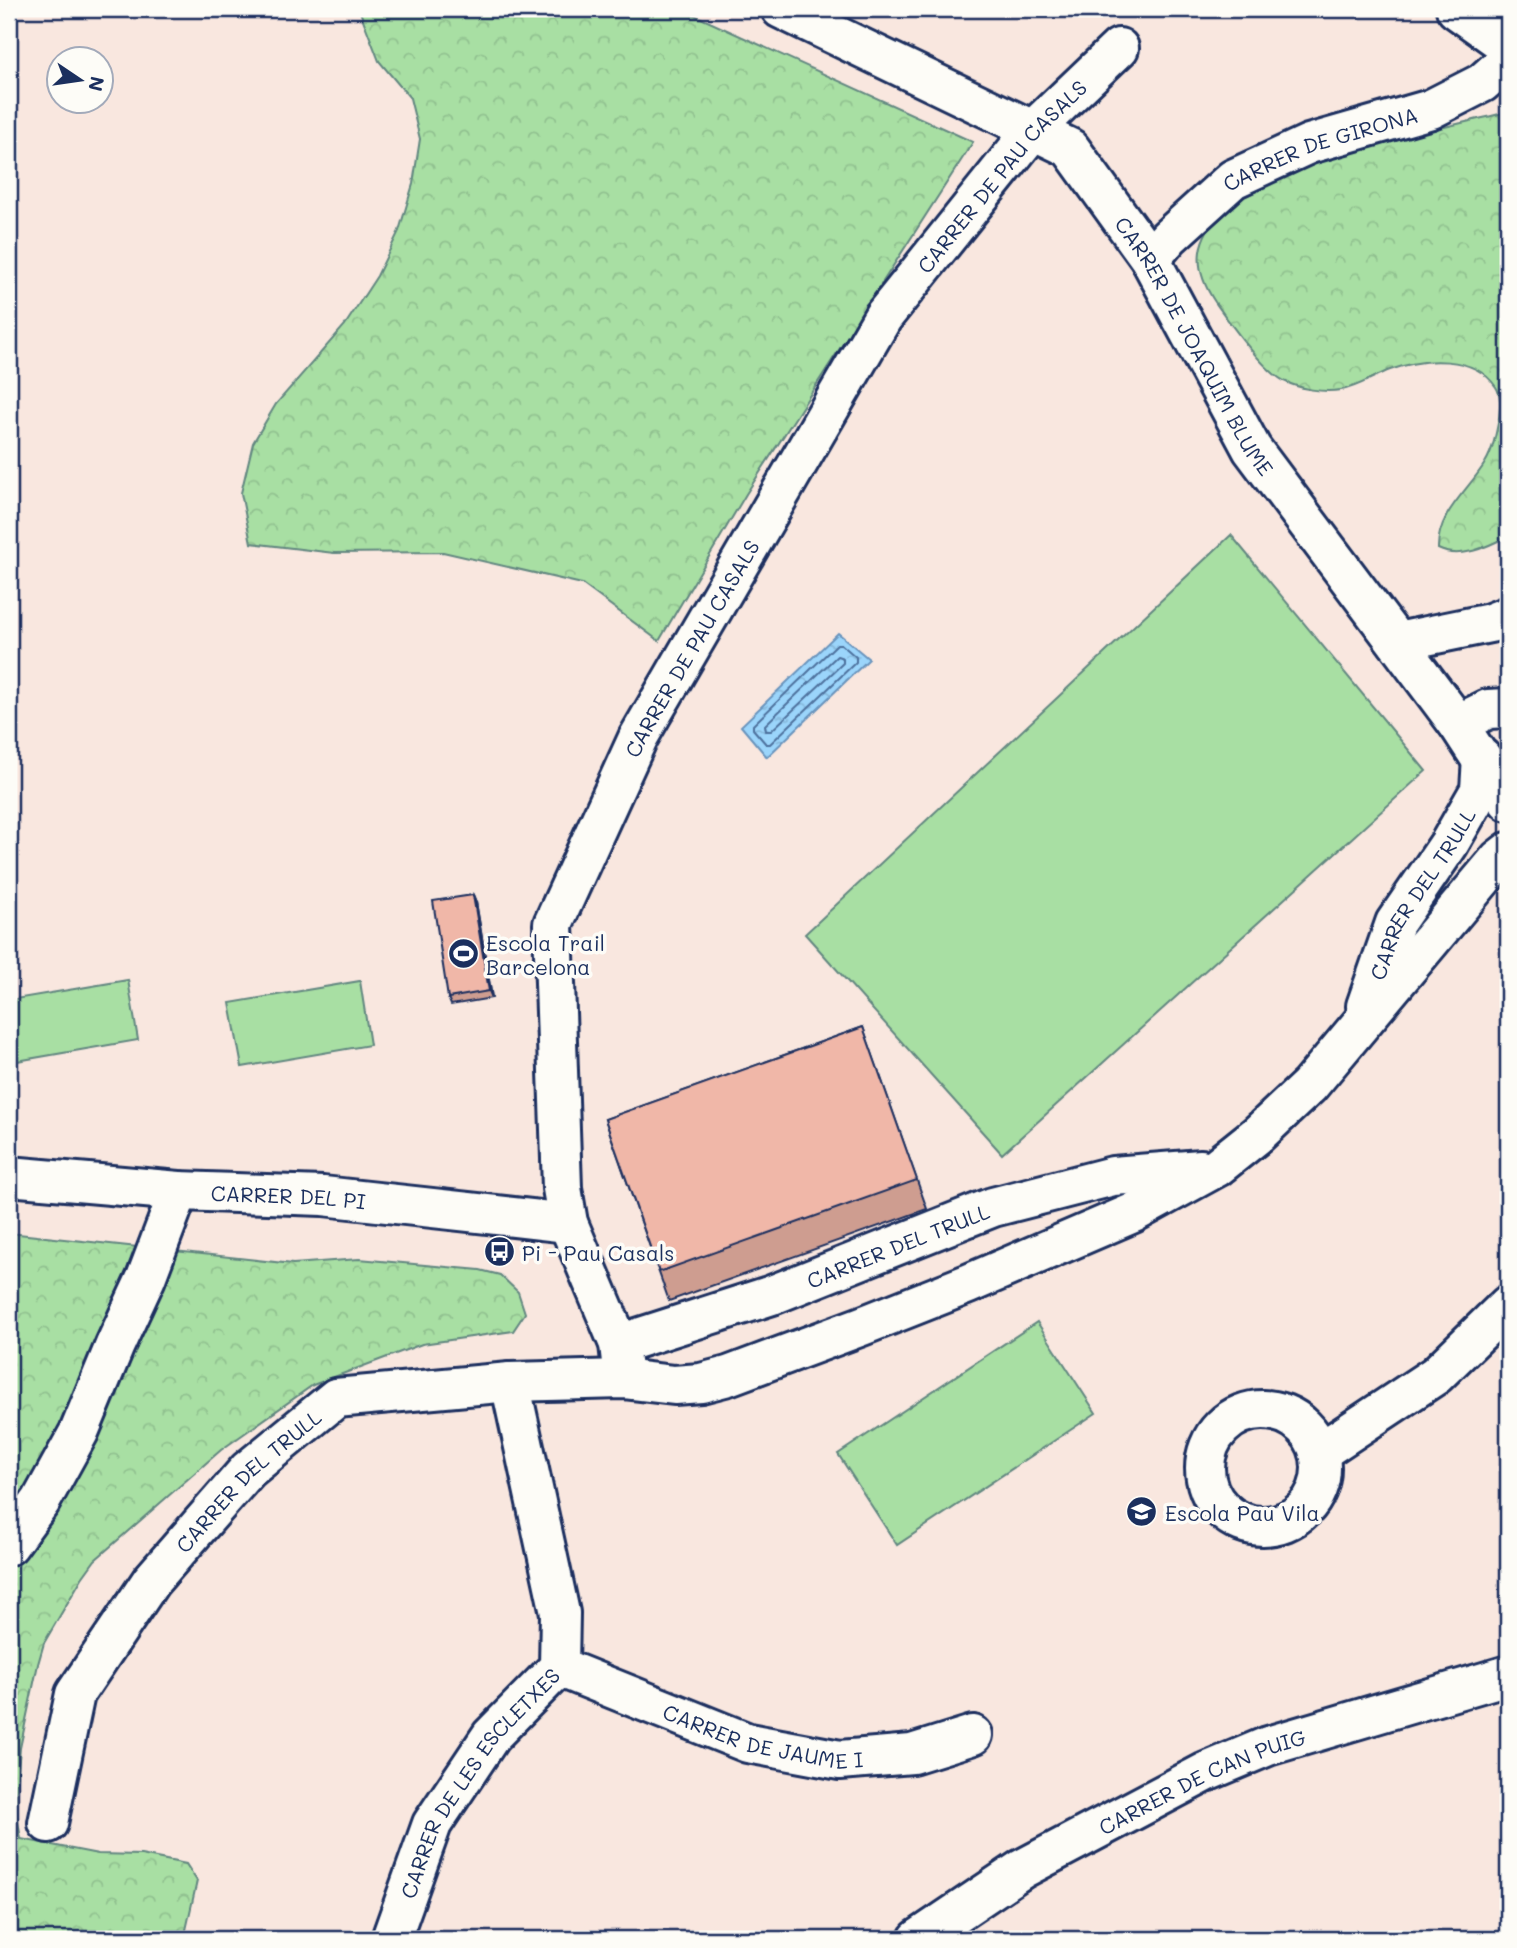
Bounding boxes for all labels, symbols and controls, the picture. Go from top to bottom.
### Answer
north arrow [46,46,116,116]
street label: CARRER DE PAU CASALS [910,73,1092,278]
text: N [83,74,111,94]
street label: CARRER DE GIRONA [1216,100,1421,196]
street label: CARRER DE JOAQUIM BLUME [1110,211,1280,480]
street label: CARRER DE PAU CASALS [618,534,764,761]
street label: CARRER DEL TRULL [1363,803,1480,983]
place label: Escola Trail Barcelona [486,929,605,980]
sports icon: Escola Trail Barcelona [446,937,480,971]
street label: CARRER DEL PI [210,1179,367,1214]
street label: CARRER DEL TRULL [802,1196,993,1293]
bus stop icon: Pi - Pau Casals [482,1235,516,1269]
place label: Pi - Pau Casals [522,1239,675,1266]
street label: CARRER DEL TRULL [169,1403,326,1558]
school or university icon: Escola Pau Vila [1125,1495,1159,1529]
place label: Escola Pau Vila [1165,1499,1320,1526]
street label: CARRER DE LES ESCLETXES [393,1661,565,1902]
street label: CARRER DE JAUME I [659,1697,864,1774]
street label: CARRER DE CAN PUIG [1094,1722,1308,1840]

